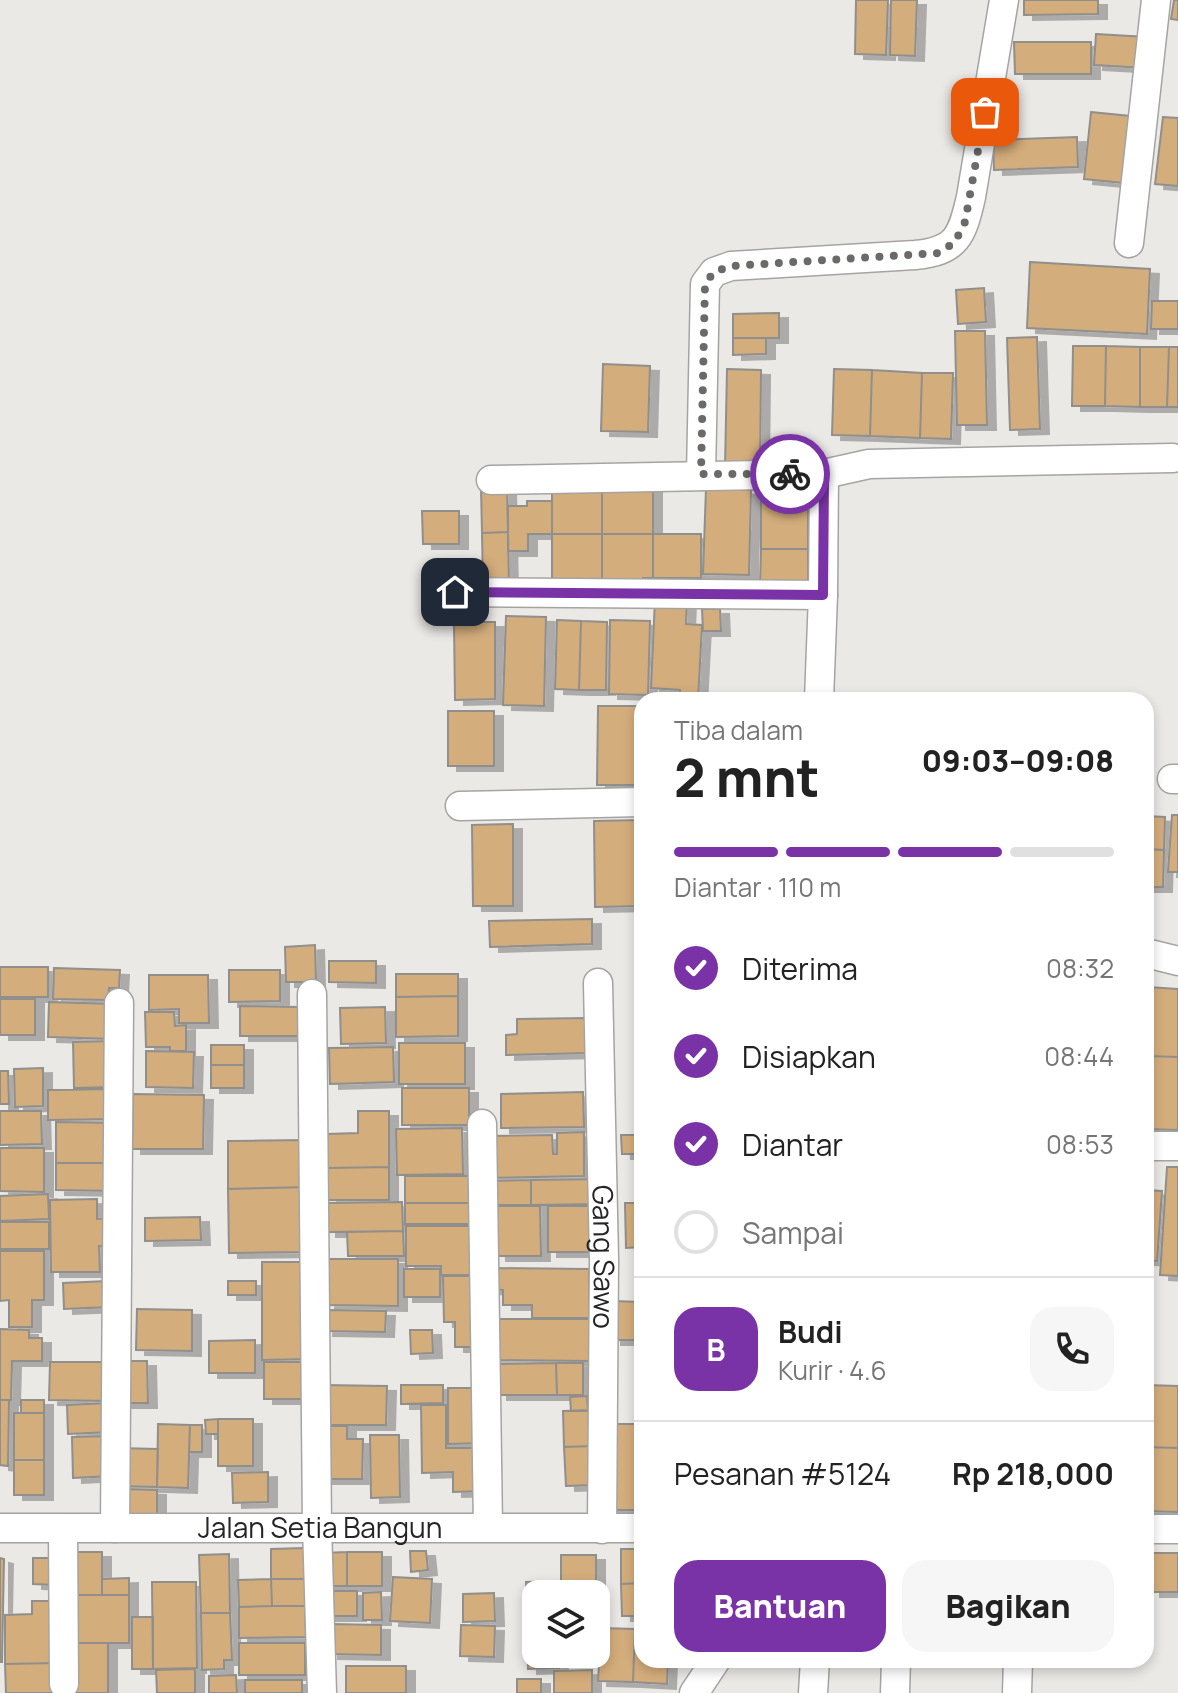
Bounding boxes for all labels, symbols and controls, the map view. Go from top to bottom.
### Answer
pin [951,78,1019,146]
icon: bag [963,90,1007,134]
courier [750,434,830,514]
icon: bike [768,452,812,496]
pin [421,558,489,626]
icon: home [433,570,477,614]
text: Tiba dalam [674,712,803,748]
text: 09:03–09:08 [922,740,1114,781]
text: 2 mnt [674,742,820,813]
text: Diantar · 110 m [674,869,841,905]
icon: check [674,946,718,990]
text: Diterima [742,948,858,989]
text: 08:32 [1046,950,1114,986]
icon: check [674,1034,718,1078]
text: Disiapkan [742,1036,876,1077]
text: 08:44 [1044,1038,1114,1074]
icon: check [674,1122,718,1166]
text: Diantar [742,1124,843,1165]
text: 08:53 [1046,1126,1114,1162]
street label: Gang Sawo [584,1185,624,1329]
text: Sampai [742,1212,844,1253]
button: phone [1030,1307,1114,1391]
text: Budi [778,1311,843,1352]
text: B [707,1329,725,1370]
text: Kurir · 4.6 [778,1352,887,1388]
text: Pesanan #5124 [674,1453,891,1494]
text: Rp 218,000 [952,1453,1114,1494]
street label: Jalan Setia Bangun [198,1508,442,1546]
button: Bantuan [674,1560,886,1652]
button: Bagikan [902,1560,1114,1652]
map controls [522,1580,610,1668]
button: layers [522,1580,610,1668]

